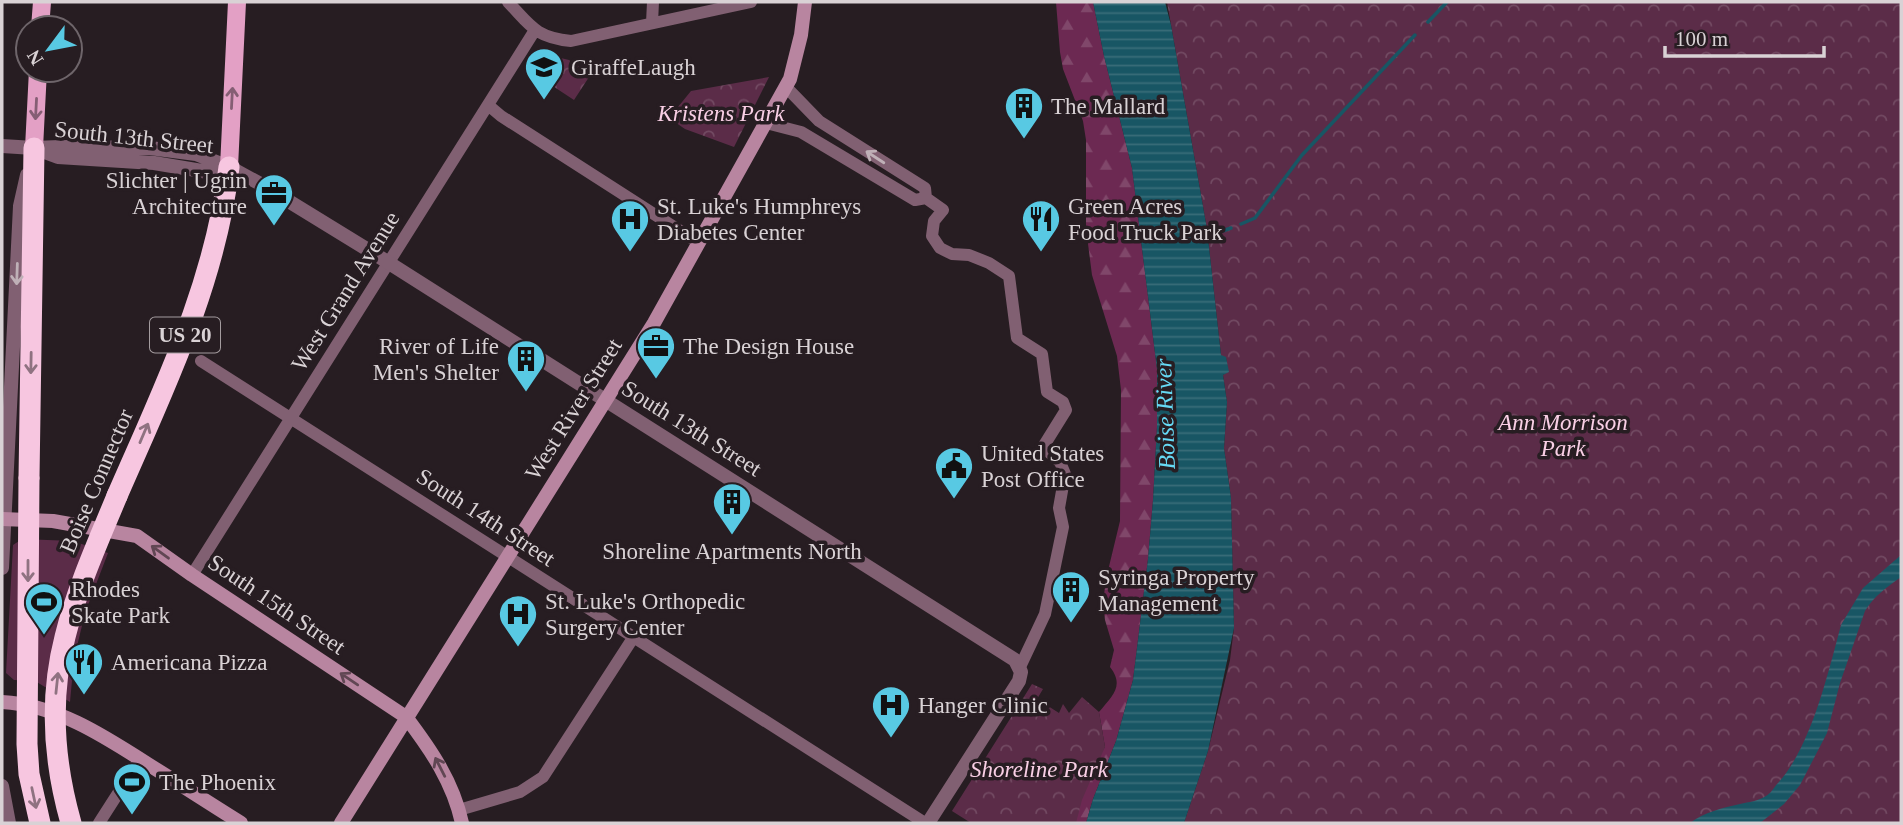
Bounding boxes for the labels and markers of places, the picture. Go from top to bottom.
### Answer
school or university icon: GiraffeLaugh [523,46,565,101]
place label: GiraffeLaugh [571,55,696,80]
building icon: The Mallard [1003,85,1045,140]
place label: The Mallard [1051,94,1166,119]
place label: Slichter | Ugrin Architecture [106,168,247,219]
office icon: Slichter | Ugrin Architecture [253,172,295,227]
place label: St. Luke's Humphreys Diabetes Center [657,194,861,245]
place label: Green Acres Food Truck Park [1068,194,1223,245]
hospital icon: St. Luke's Humphreys Diabetes Center [609,198,651,253]
restaurant icon: Green Acres Food Truck Park [1020,198,1062,253]
office icon: The Design House [635,325,677,380]
place label: River of Life Men's Shelter [373,334,499,385]
place label: The Design House [683,334,854,359]
building icon: River of Life Men's Shelter [505,338,547,393]
place label: United States Post Office [981,441,1104,492]
public building icon: United States Post Office [933,445,975,500]
building icon: Shoreline Apartments North [711,481,753,536]
place label: Shoreline Apartments North [602,539,862,564]
place label: Syringa Property Management [1098,565,1255,616]
building icon: Syringa Property Management [1050,569,1092,624]
place label: Rhodes Skate Park [71,577,171,628]
sports icon: Rhodes Skate Park [23,581,65,636]
place label: St. Luke's Orthopedic Surgery Center [545,589,745,640]
hospital icon: St. Luke's Orthopedic Surgery Center [497,593,539,648]
restaurant icon: Americana Pizza [63,641,105,696]
place label: Americana Pizza [111,650,267,675]
hospital icon: Hanger Clinic [870,684,912,739]
place label: Hanger Clinic [918,693,1048,718]
sports icon: The Phoenix [111,761,153,816]
place label: The Phoenix [159,770,276,795]

